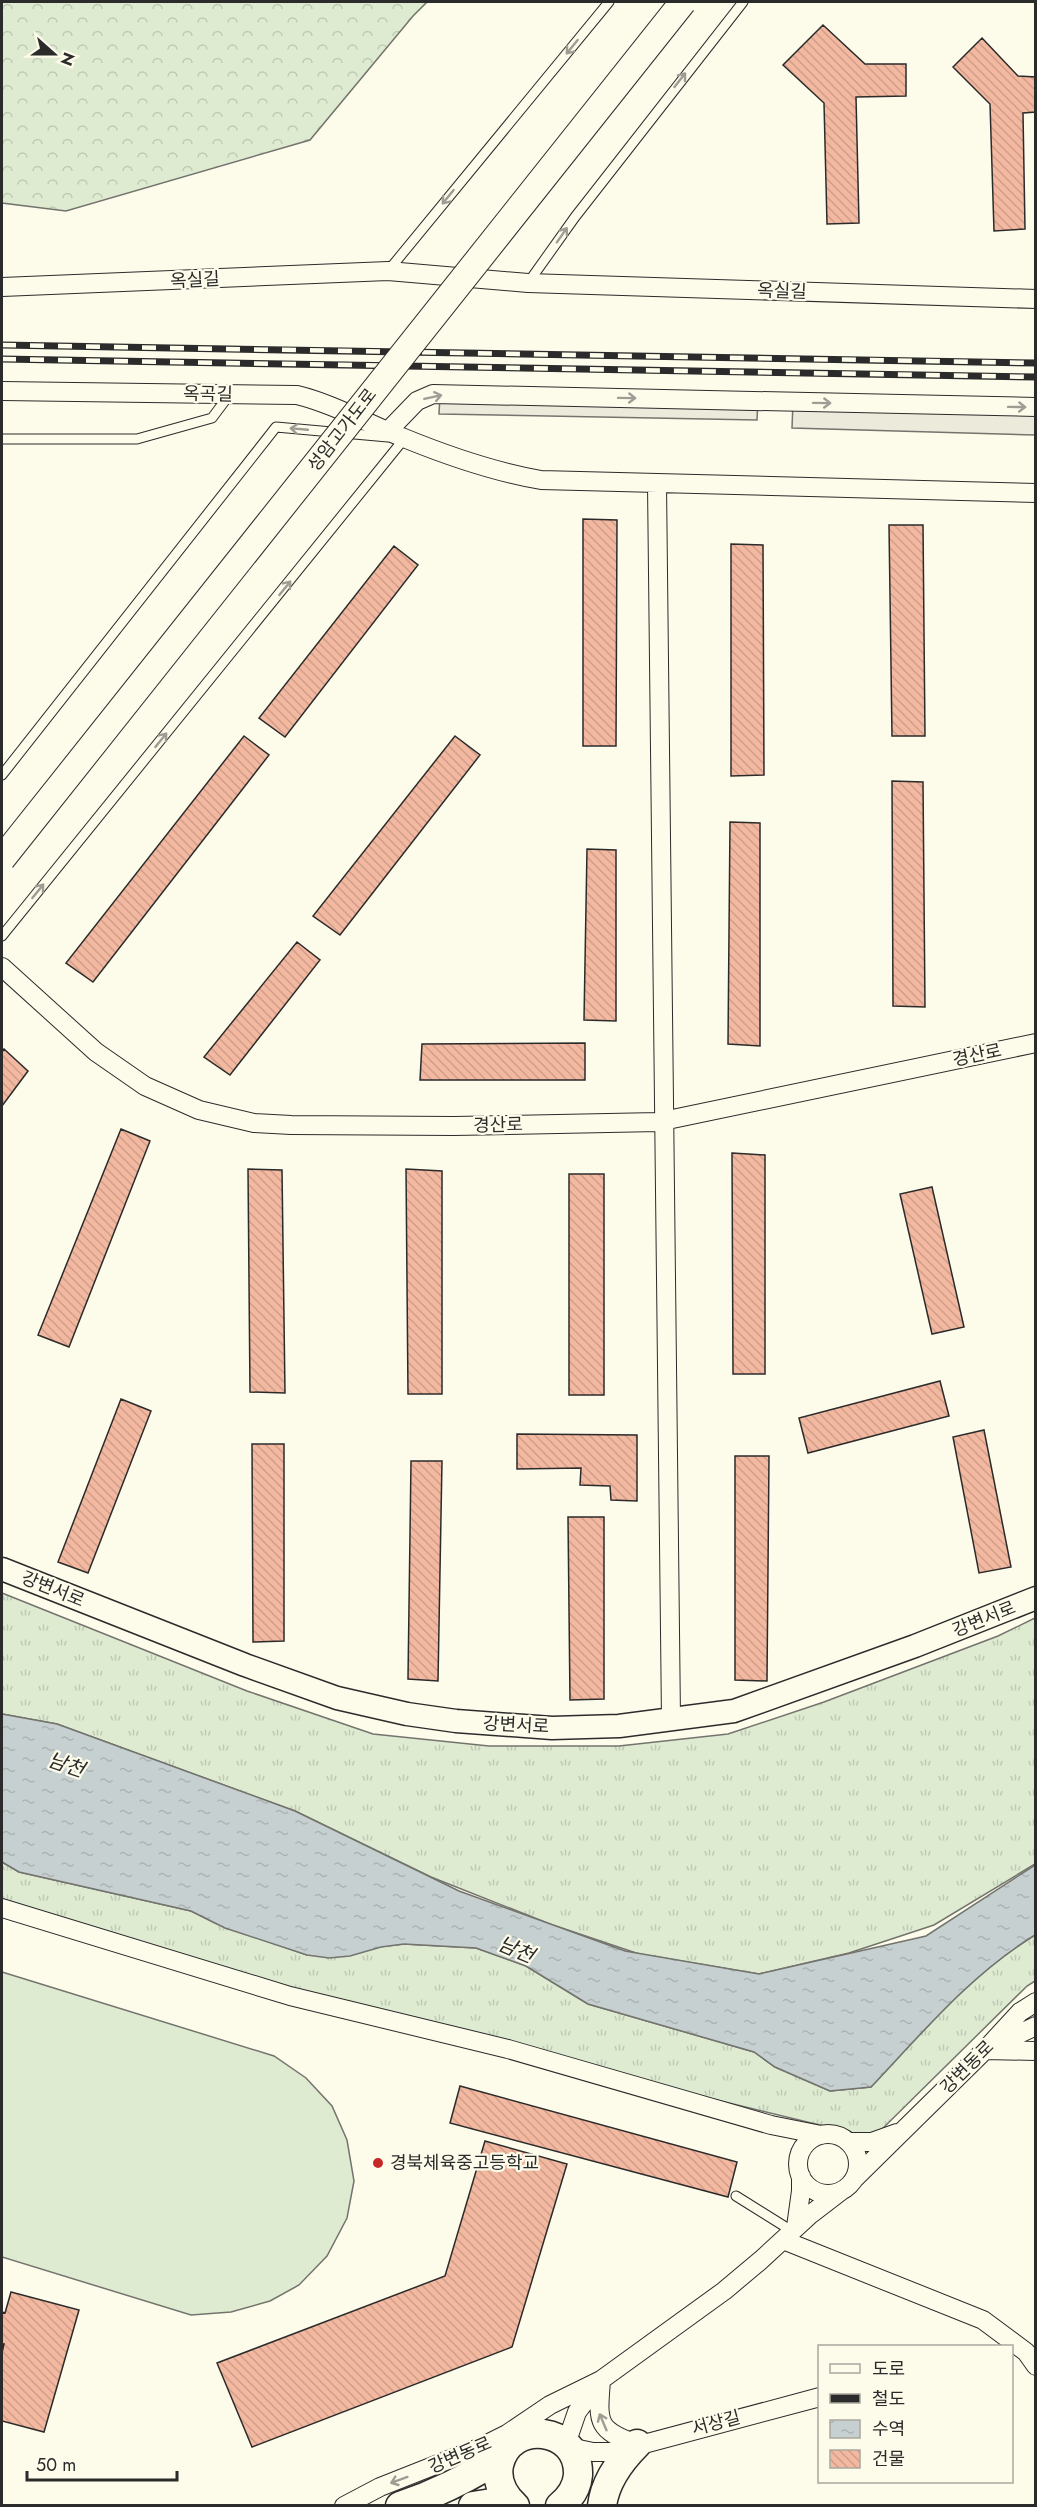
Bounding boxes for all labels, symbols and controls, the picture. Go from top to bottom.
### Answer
north arrow [24,24,84,84]
one-way arrow [565,39,578,55]
text: N [55,49,81,69]
one-way arrow [673,72,686,88]
one-way arrow [442,189,455,205]
one-way arrow [556,227,568,243]
street label: 옥실길 [170,266,220,294]
street label: 옥실길 [757,277,807,305]
street label: 옥곡길 [183,381,233,407]
street label: 성암고가도로 [301,383,383,477]
one-way arrow [423,391,442,402]
one-way arrow [617,393,637,404]
one-way arrow [812,397,832,408]
one-way arrow [1007,401,1027,413]
one-way arrow [289,423,309,434]
one-way arrow [278,581,291,597]
one-way arrow [155,732,168,748]
one-way arrow [32,883,45,899]
street label: 경산로 [950,1037,1004,1073]
street label: 경산로 [473,1112,523,1138]
street label: 강변서로 [17,1565,89,1613]
street label: 강변서로 [948,1595,1020,1643]
street label: 강변서로 [482,1710,550,1740]
water label: 남천 [44,1745,91,1786]
water label: 남천 [493,1929,541,1972]
street label: 강변동로 [934,2034,1000,2100]
place label: 경북체육중고등학교 [390,2150,539,2176]
marker: 경북체육중고등학교 [371,2156,385,2170]
legend [818,2345,1013,2483]
text: 도로 [872,2356,905,2382]
text: 철도 [872,2386,905,2412]
street label: 서상길 [689,2404,743,2442]
one-way arrow [597,2413,608,2431]
text: 수역 [872,2416,905,2442]
street label: 강변동로 [424,2430,496,2480]
scale bar [27,2444,177,2482]
text: 건물 [872,2446,905,2472]
text: 50 m [36,2452,76,2478]
one-way arrow [390,2476,409,2487]

